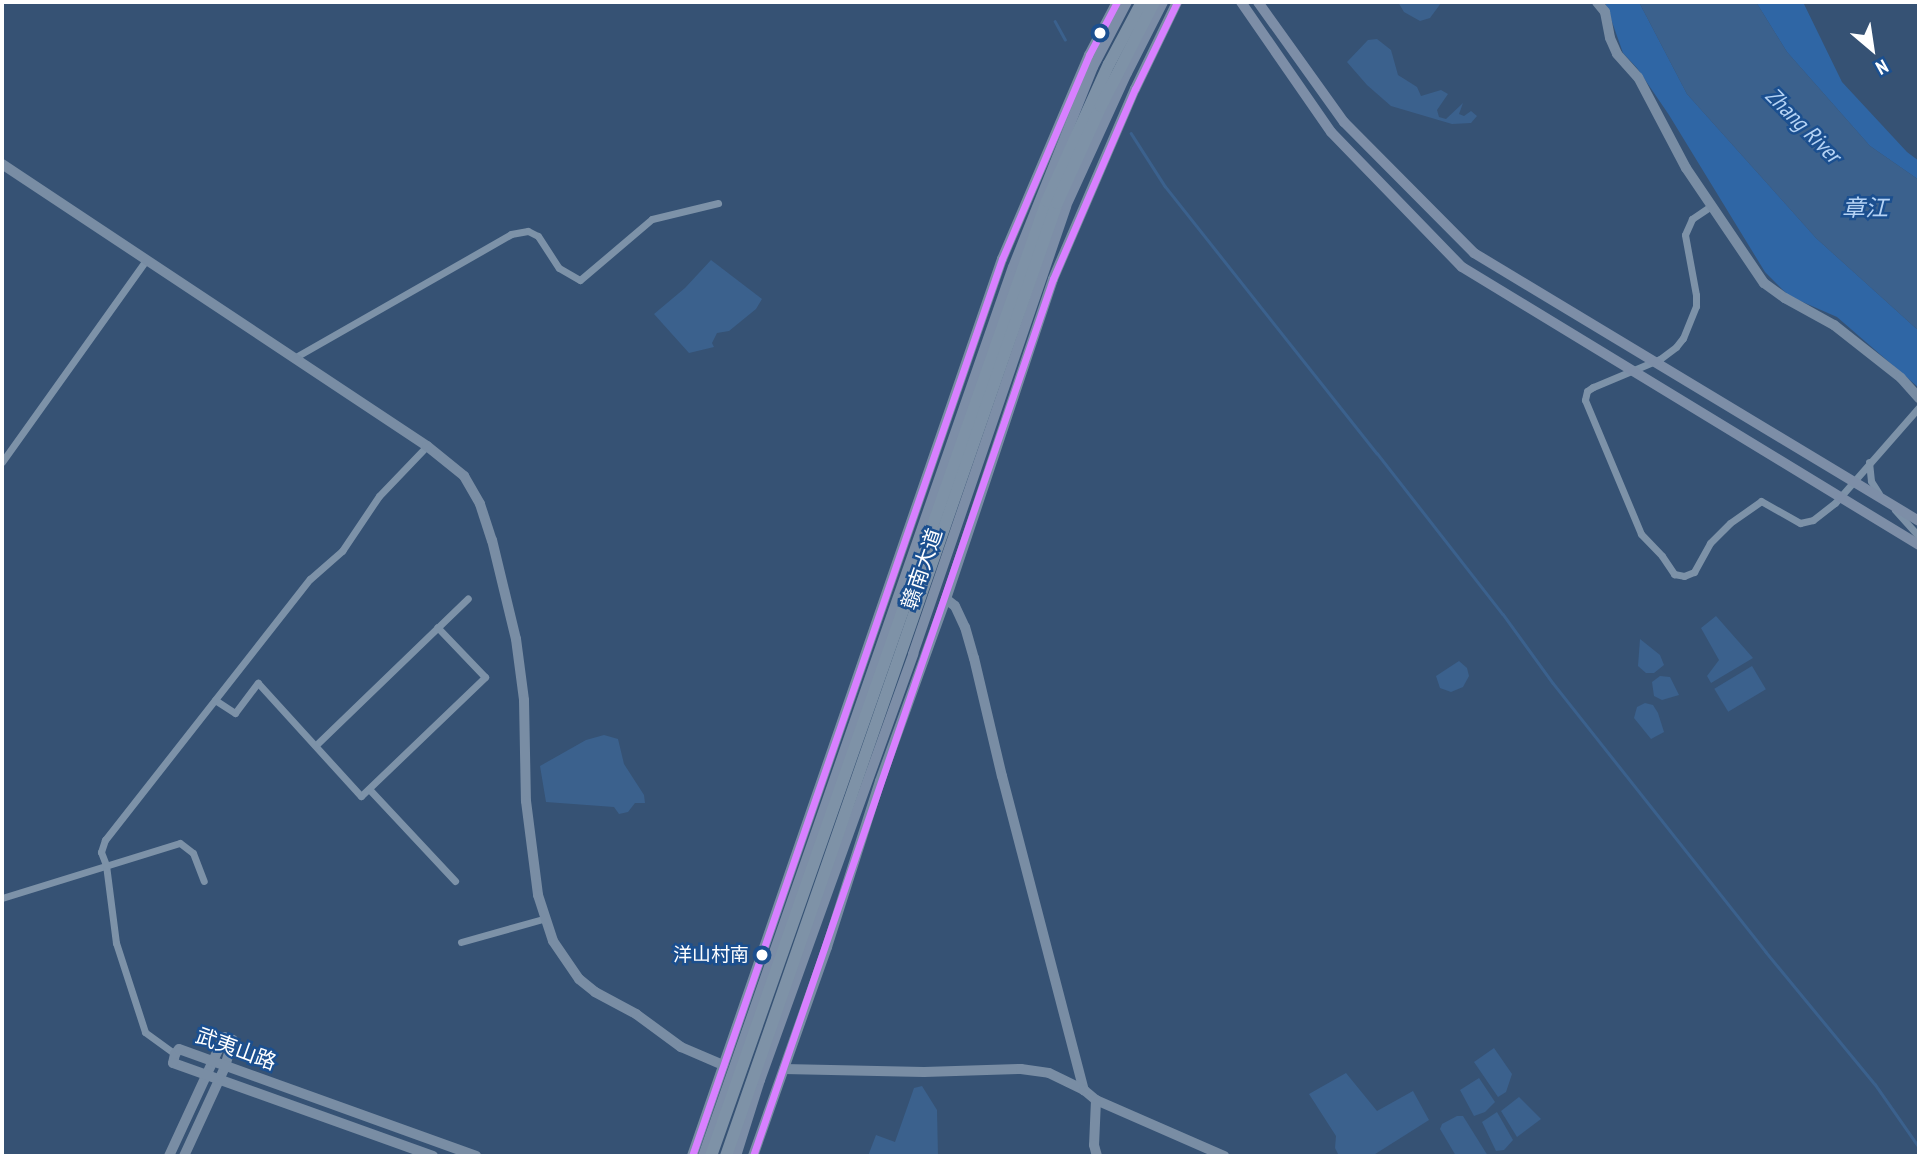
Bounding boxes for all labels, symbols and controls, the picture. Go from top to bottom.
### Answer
north arrow [1837,14,1907,84]
unlabelled marker [1093,26,1107,40]
text: N [1872,54,1892,80]
water label: Zhang River [1760,82,1846,168]
water label: 章江 [1842,194,1888,222]
street label: 赣南大道 [896,525,948,613]
place label: 洋山村南 [673,944,749,966]
marker: 洋山村南 [755,948,769,962]
street label: 武夷山路 [192,1023,280,1075]

